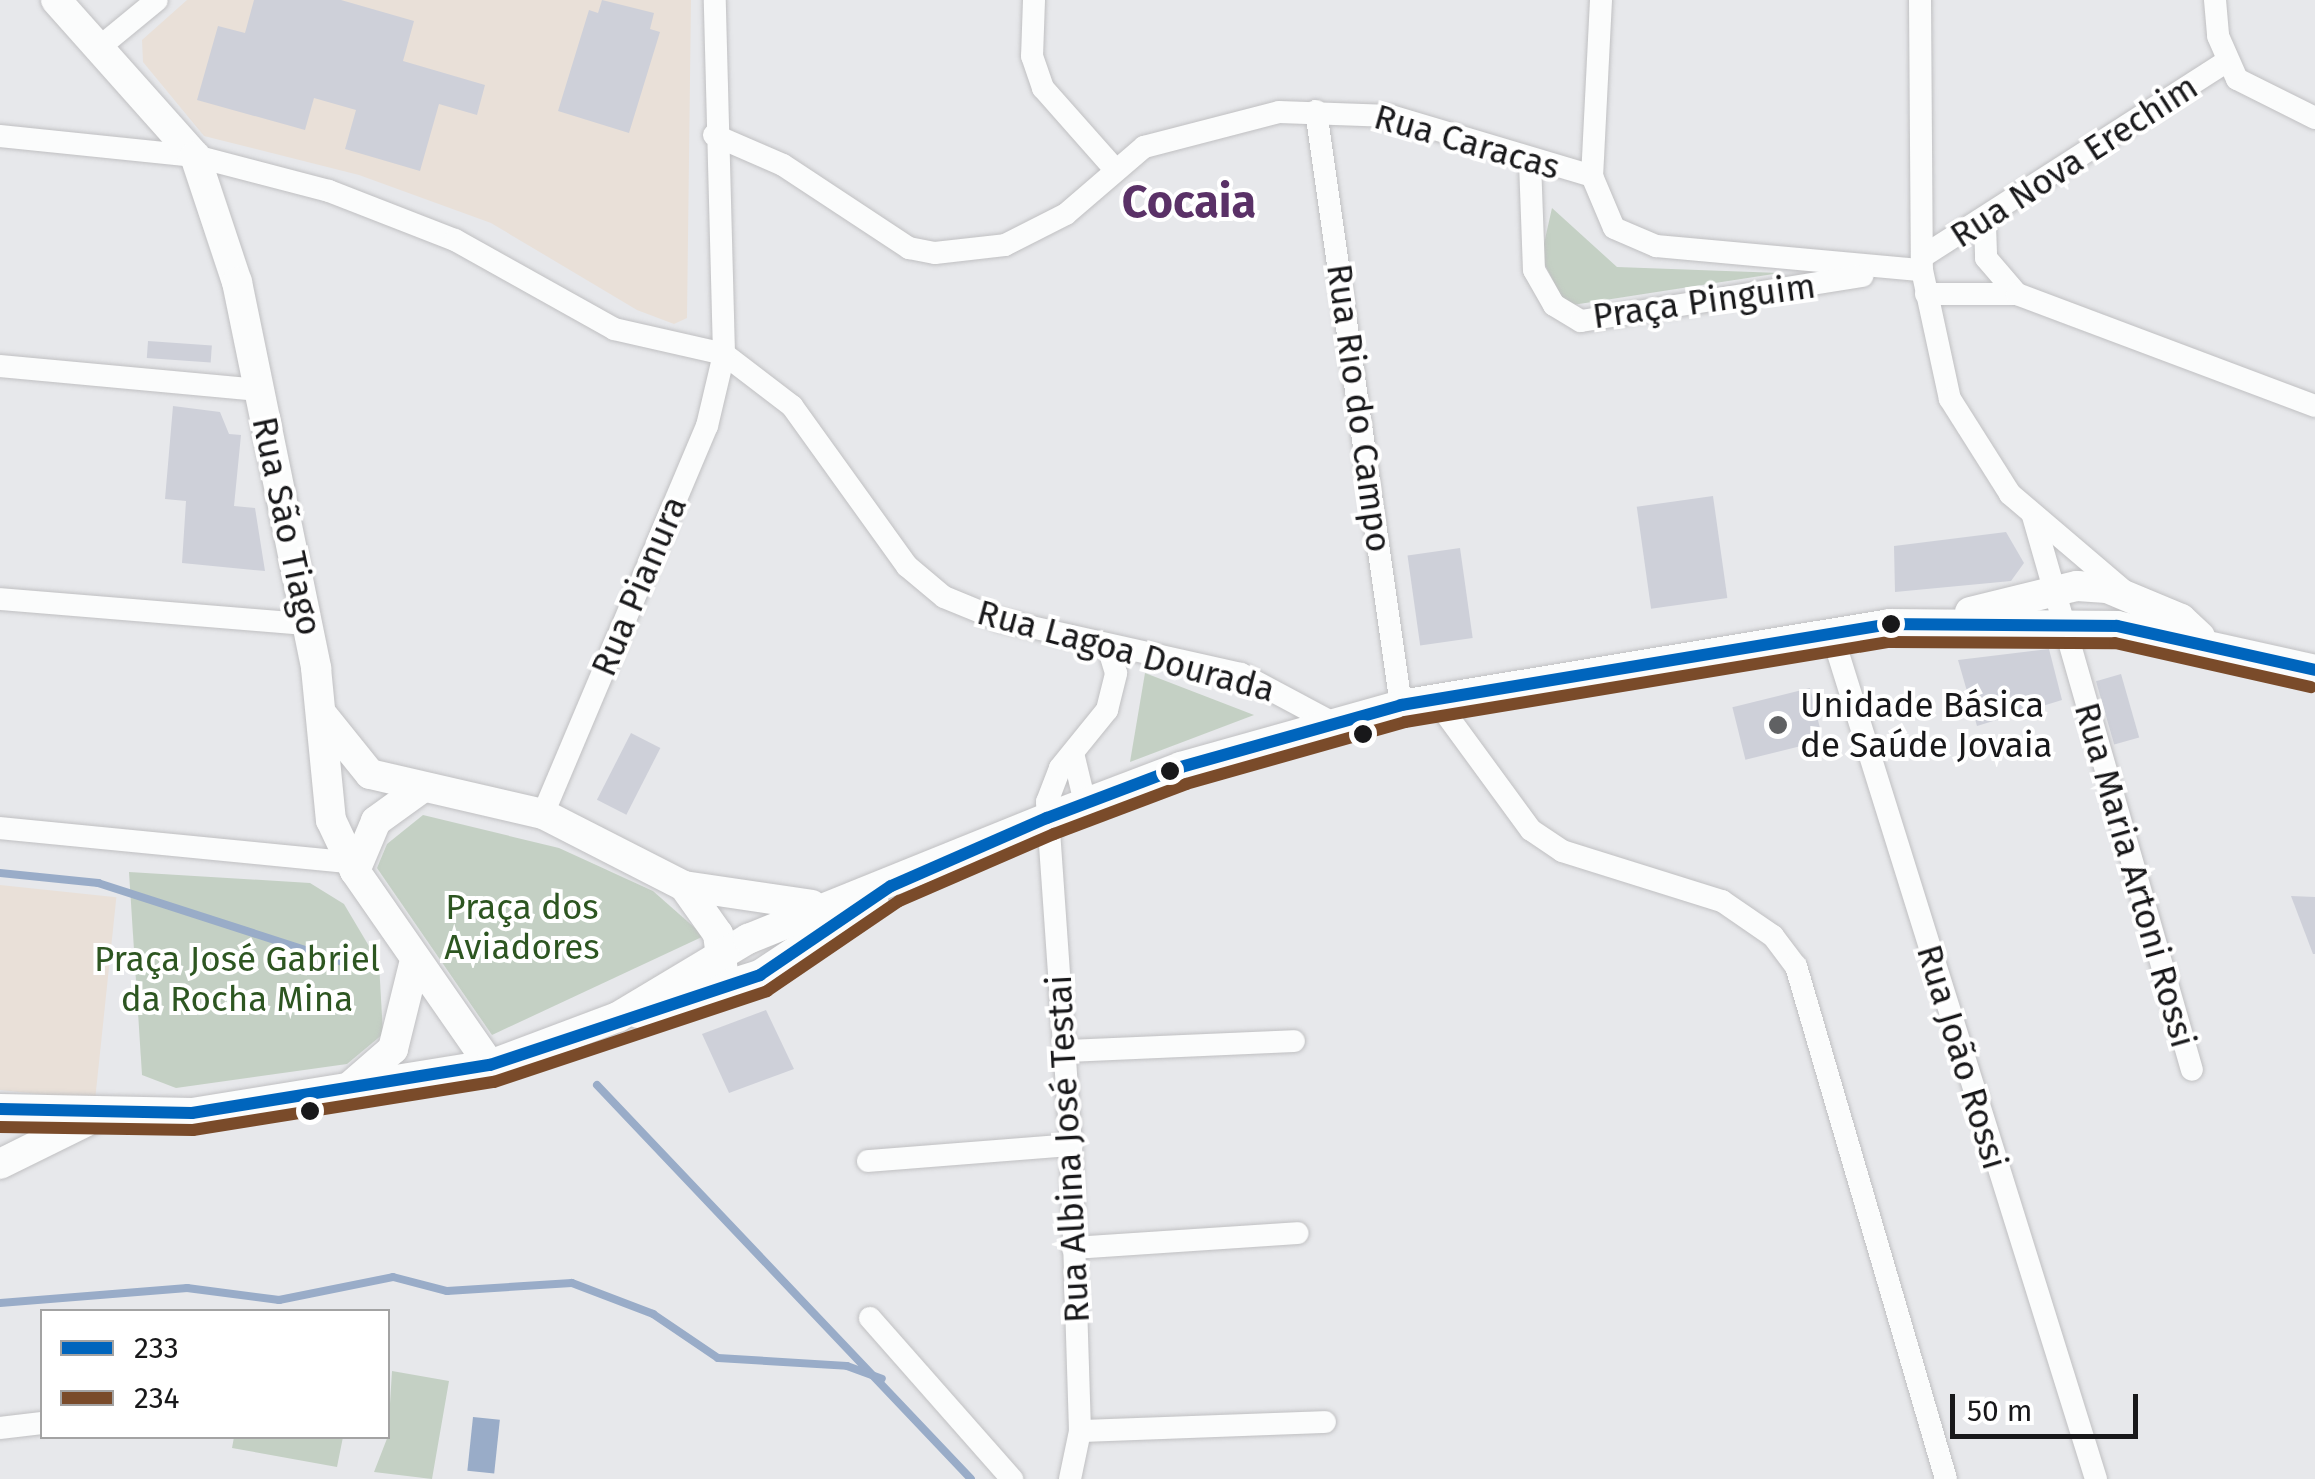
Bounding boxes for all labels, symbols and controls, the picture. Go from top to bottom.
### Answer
street label: Rua Nova Erechim [1943,65,2205,257]
street label: Rua Caracas [1369,96,1565,188]
district label: Cocaia [1122,176,1256,230]
street label: Rua Rio do Campo [1318,261,1400,555]
street label: Praça Pinguim [1590,265,1818,337]
street label: Rua São Tiago [243,413,331,639]
street label: Rua Pianura [582,490,696,682]
street label: Rua Lagoa Dourada [973,591,1279,711]
unlabelled marker [1881,614,1901,634]
place label: Unidade Básica de Saúde Jovaia [1800,684,2053,766]
street label: Rua Maria Artoni Rossi [2066,698,2204,1052]
marker: Unidade Básica de Saúde Jovaia [1765,712,1791,738]
unlabelled marker [1353,724,1373,744]
unlabelled marker [1160,761,1180,781]
park label: Praça dos Aviadores [444,886,600,968]
park label: Praça José Gabriel da Rocha Mina [94,938,380,1020]
street label: Rua João Rossi [1908,940,2016,1174]
street label: Rua Albina José Testai [1038,974,1098,1324]
unlabelled marker [300,1101,320,1121]
legend [40,1309,390,1439]
text: 233 [134,1330,179,1366]
scale bar [1955,1374,2142,1436]
text: 234 [134,1380,179,1416]
text: 50 m [1967,1393,2032,1429]

